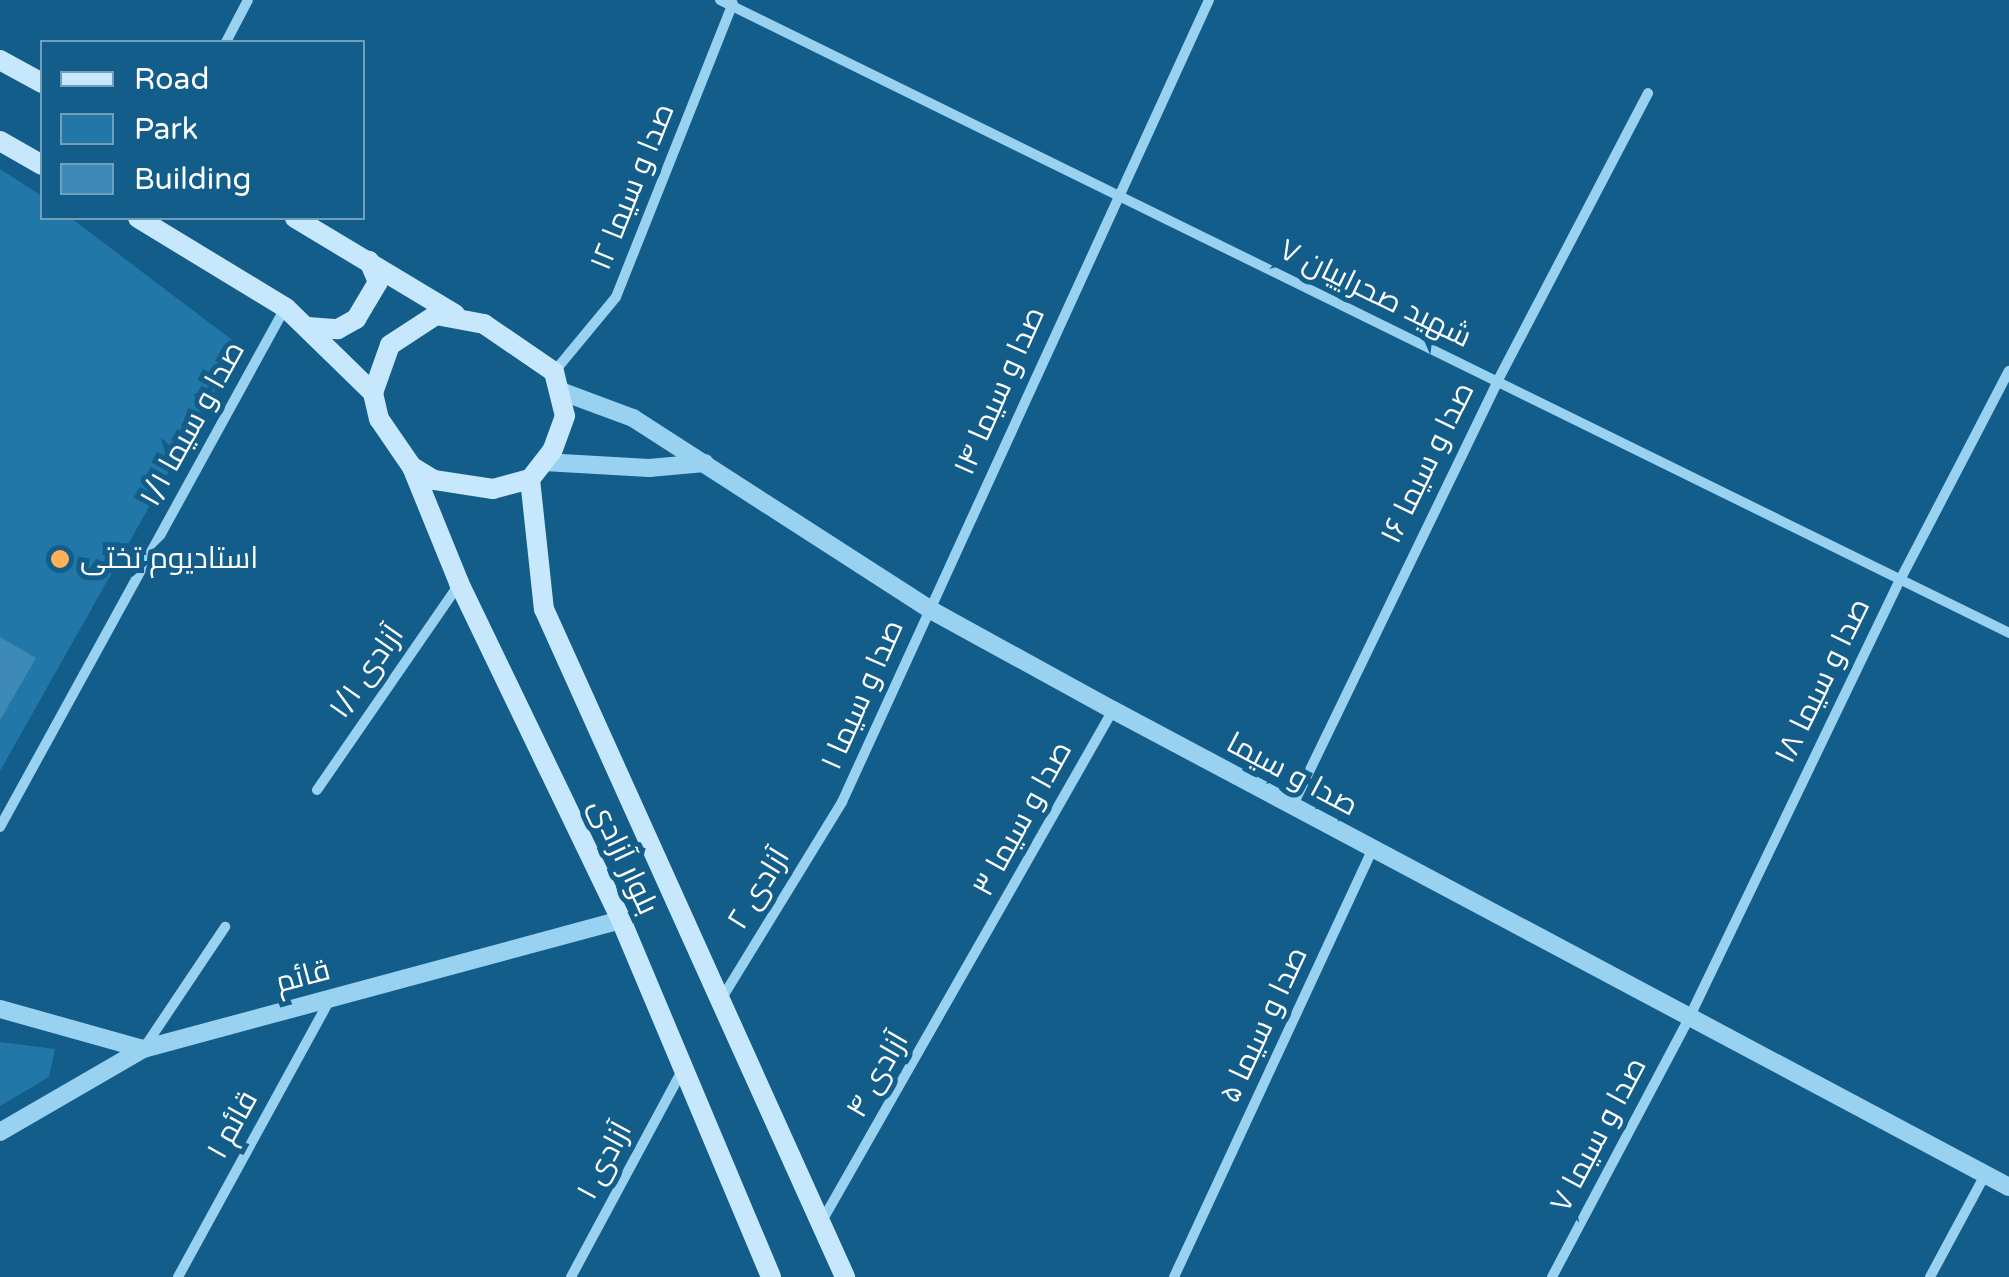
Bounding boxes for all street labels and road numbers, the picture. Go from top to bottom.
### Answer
street label: صدا و سیما ۱۲ [583,99,683,275]
street label: شهید صحراییان ۷ [1273,232,1477,356]
street label: صدا و سیما ۱۴ [947,301,1053,481]
street label: صدا و سیما ۱/۱ [133,335,253,513]
street label: صدا و سیما ۱۶ [1374,377,1482,549]
street label: صدا و سیما ۱۸ [1768,593,1878,769]
street label: صدا و سیما ۱ [814,614,912,776]
street label: آزادی ۱/۱ [322,619,412,725]
street label: صدا و سیما [1220,725,1364,825]
street label: صدا و سیما ۳ [966,735,1080,903]
street label: بلوار آزادی [581,793,665,921]
street label: آزادی ۲ [720,842,798,936]
street label: صدا و سیما ۵ [1212,941,1316,1109]
street label: قائم [272,953,334,1001]
street label: آزادی ۴ [839,1026,917,1124]
street label: صدا و سیما ۷ [1543,1052,1655,1218]
street label: قائم ۱ [200,1085,266,1165]
street label: آزادی ۱ [570,1116,640,1206]

